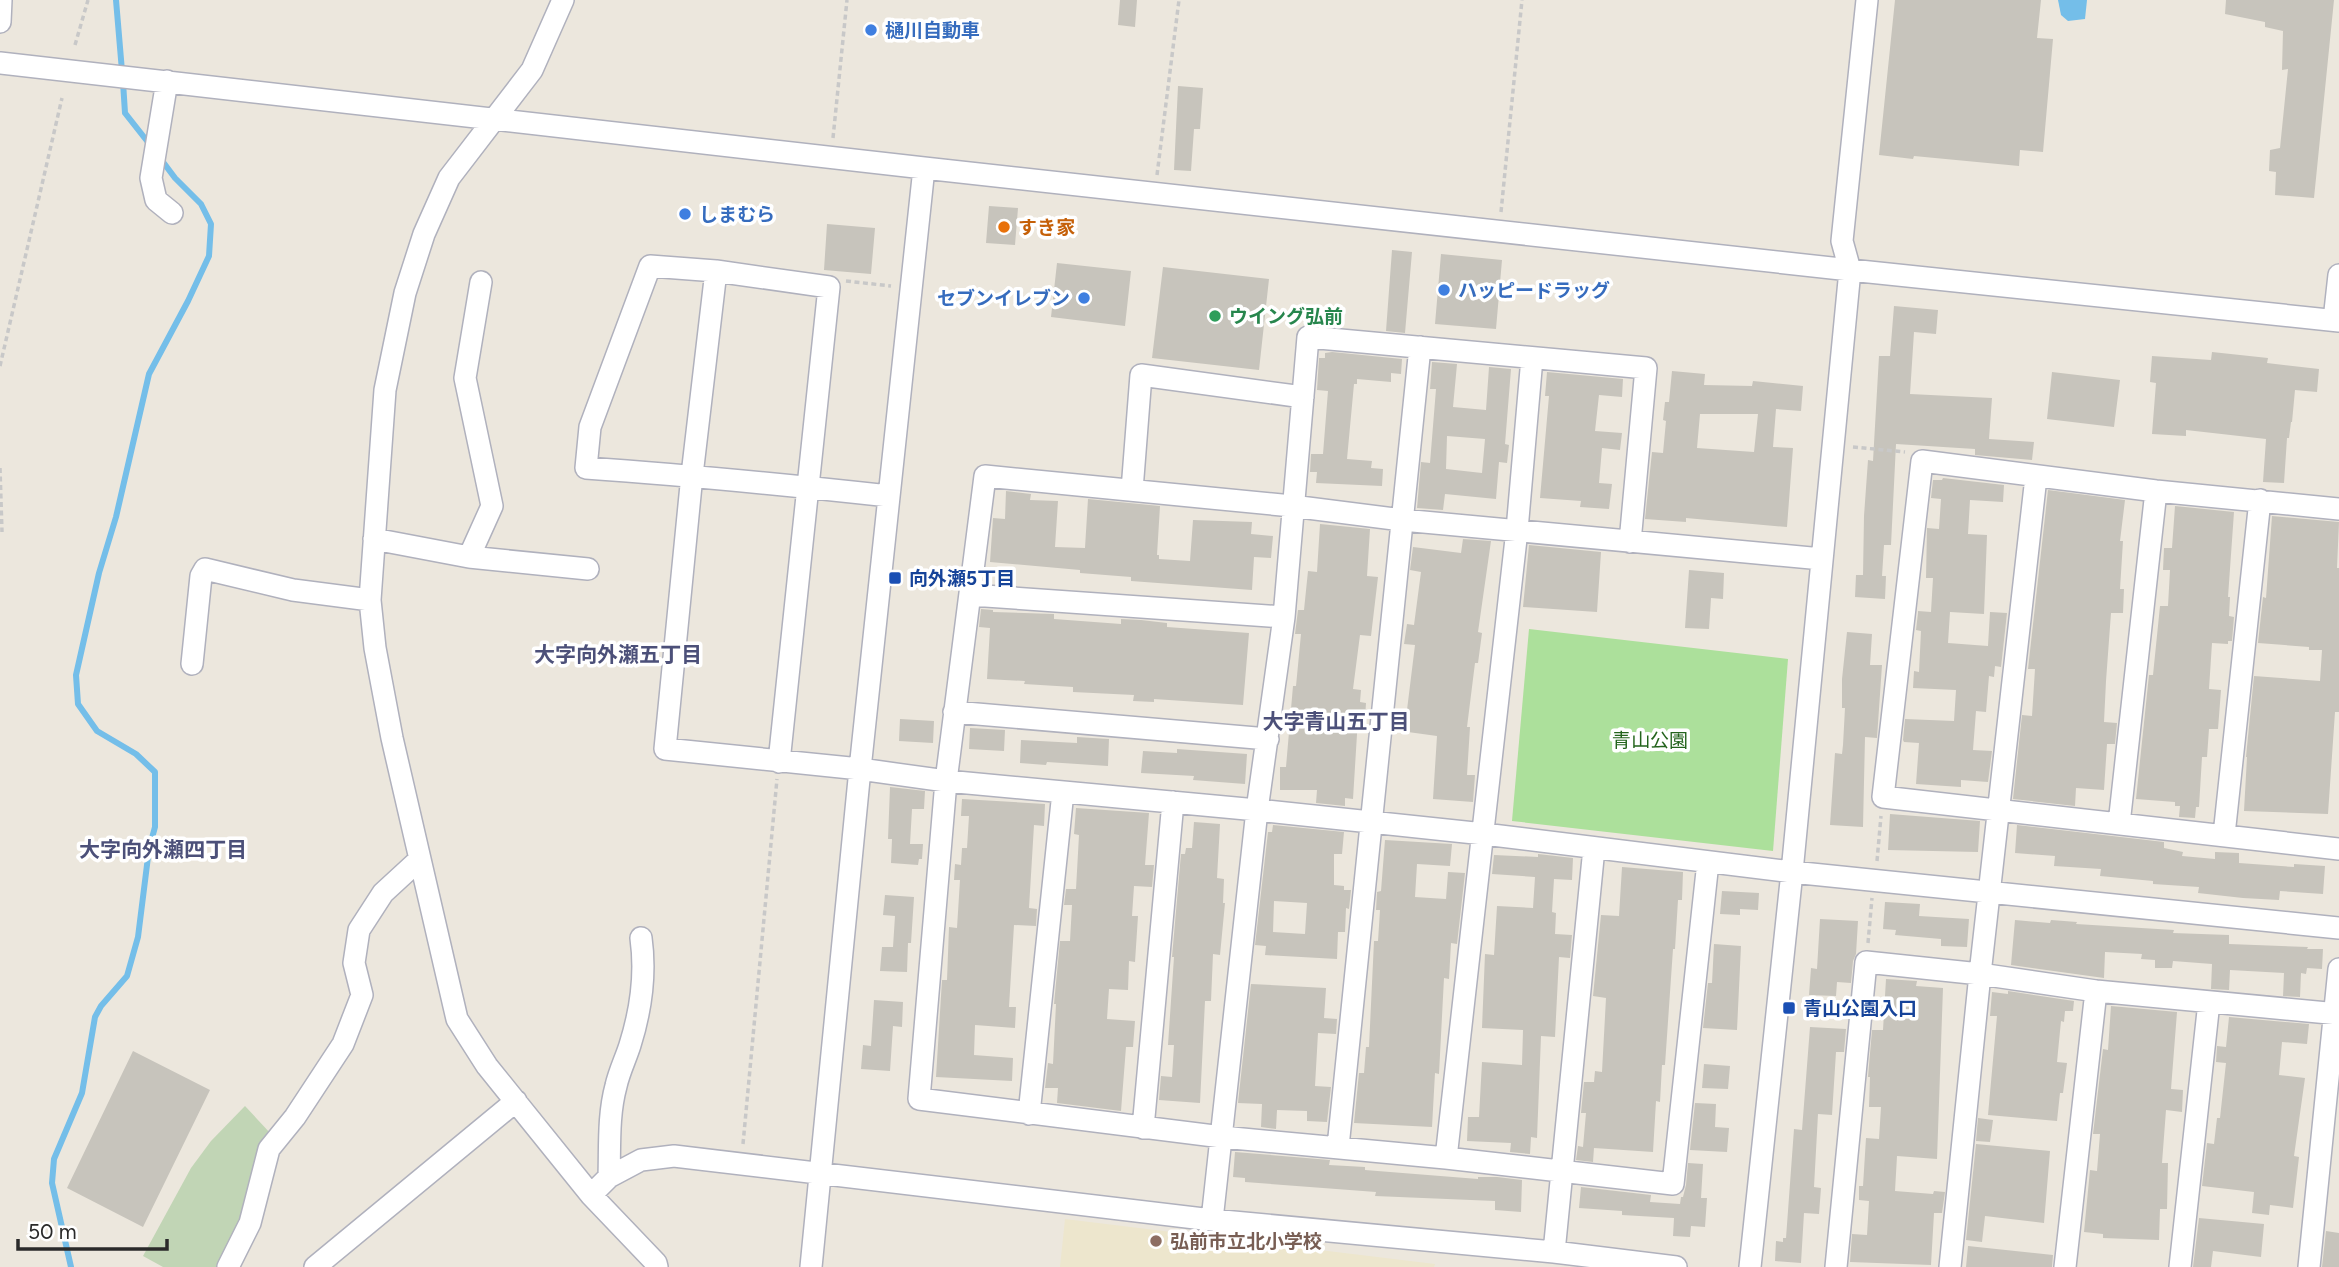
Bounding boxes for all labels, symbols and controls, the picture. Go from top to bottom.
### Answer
place label: 樋川自動車 [885,19,980,42]
marker: 樋川自動車 [863,22,879,38]
place label: しまむら [699,203,775,226]
marker: しまむら [677,206,693,222]
place label: すき家 [1018,216,1075,239]
marker: すき家 [996,219,1012,235]
place label: ハッピードラッグ [1458,279,1610,302]
marker: ハッピードラッグ [1436,282,1452,298]
place label: セブンイレブン [937,287,1070,310]
marker: セブンイレブン [1076,290,1092,306]
place label: ウイング弘前 [1229,305,1343,328]
marker: ウイング弘前 [1207,308,1223,324]
place label: 向外瀬5丁目 [909,567,1015,590]
marker: 向外瀬5丁目 [887,570,903,586]
district label: 大字向外瀬五丁目 [534,642,702,667]
district label: 大字青山五丁目 [1263,709,1410,734]
park label: 青山公園 [1612,729,1688,752]
district label: 大字向外瀬四丁目 [79,837,247,862]
place label: 青山公園入口 [1803,997,1917,1020]
marker: 青山公園入口 [1781,1000,1797,1016]
scale bar [18,1208,166,1252]
text: 50 m [28,1219,77,1244]
place label: 弘前市立北小学校 [1170,1230,1322,1253]
marker: 弘前市立北小学校 [1148,1233,1164,1249]

